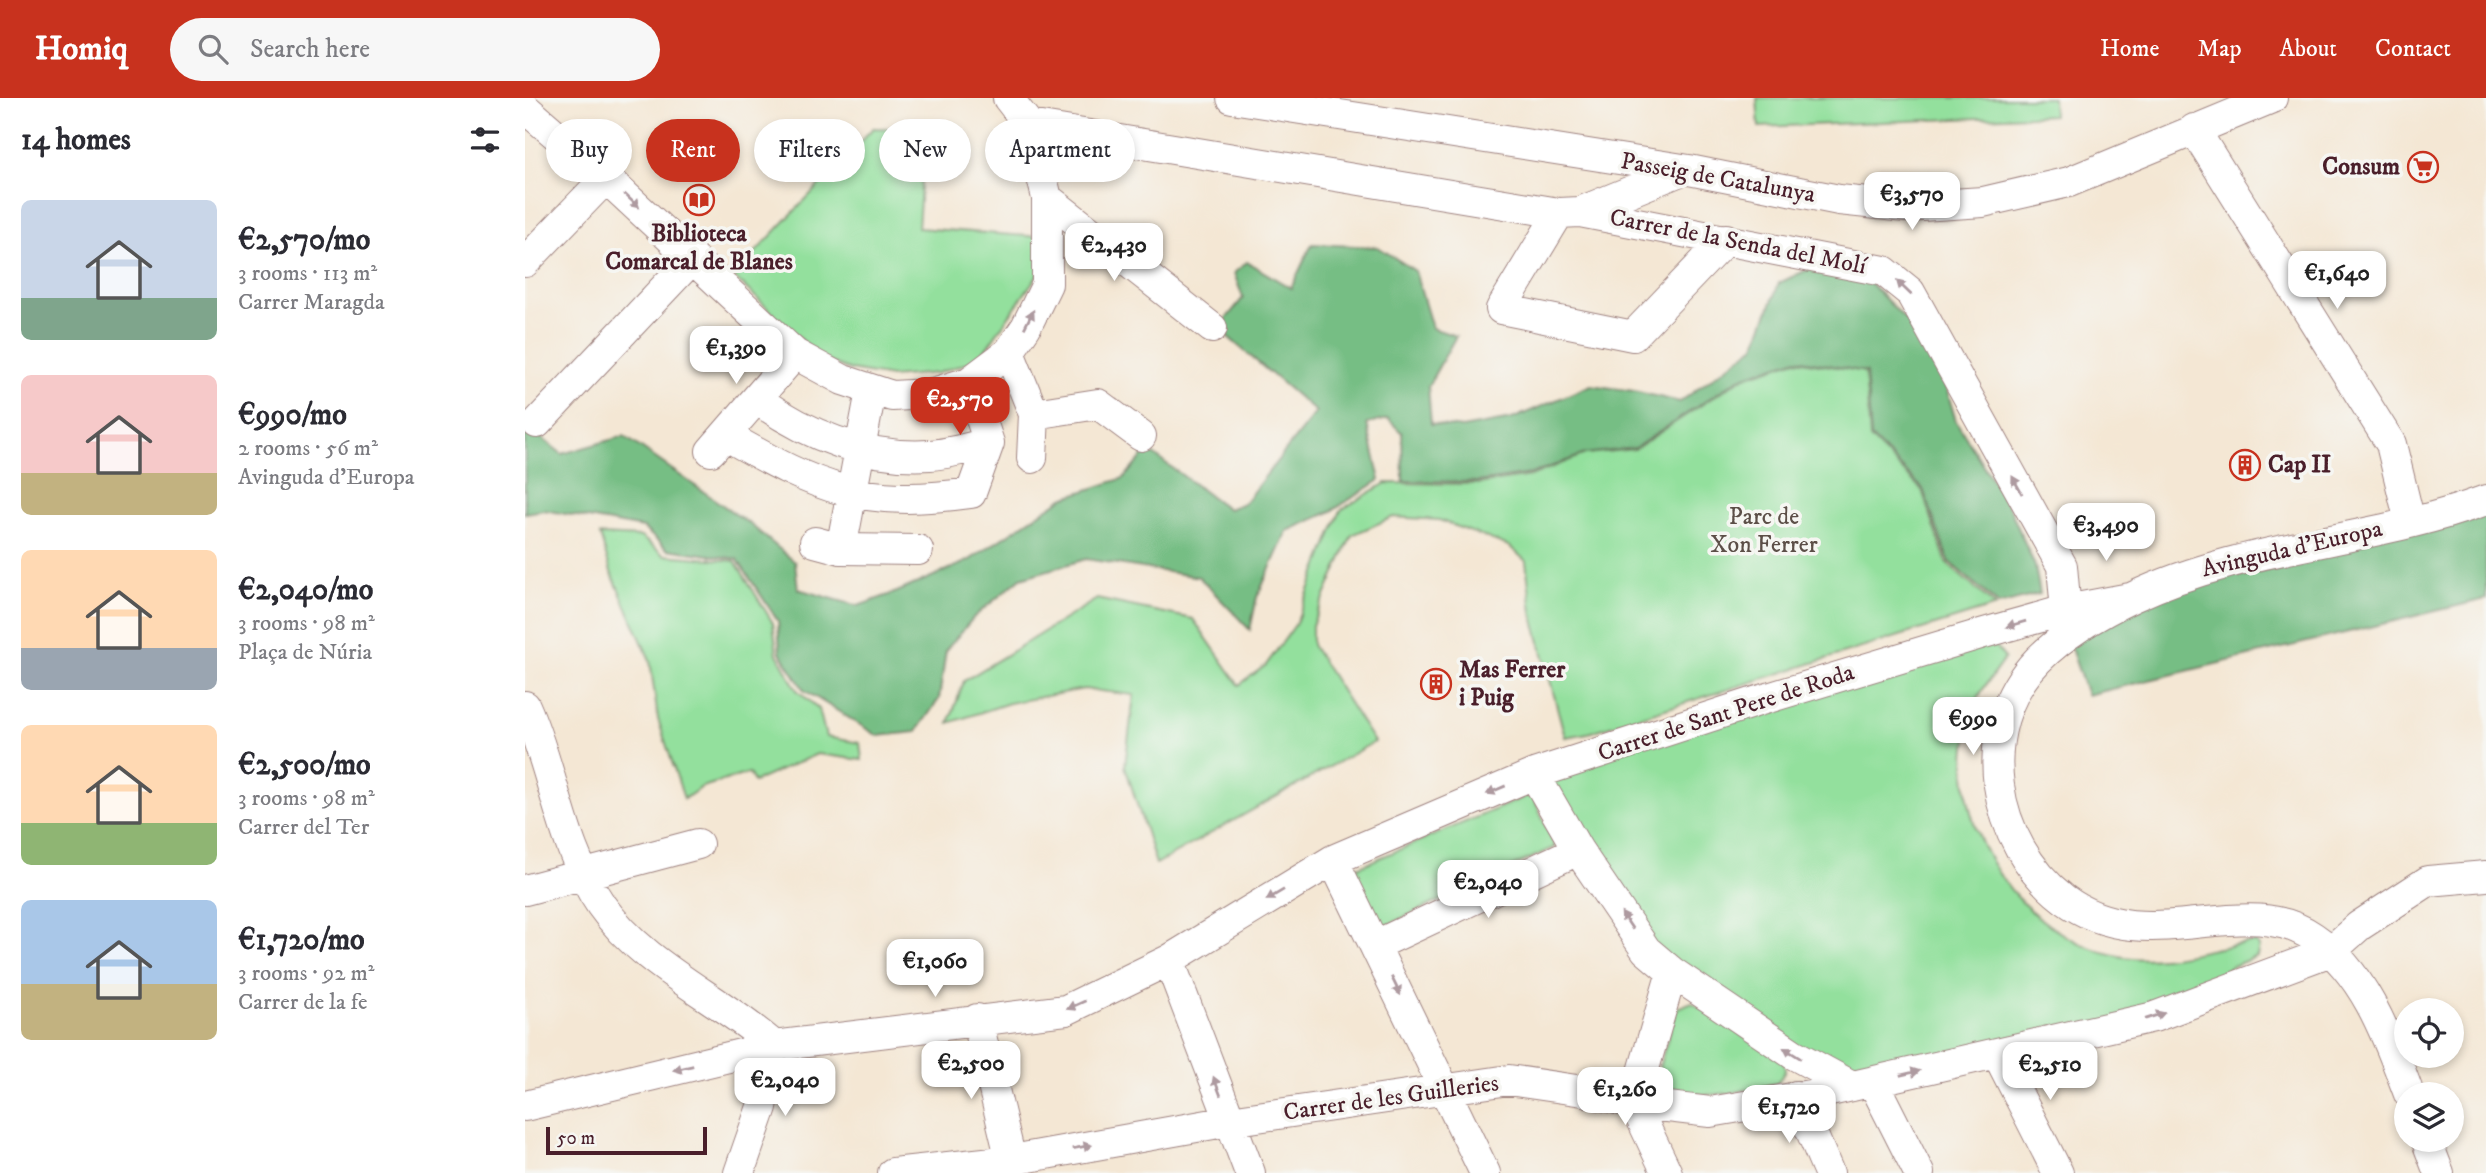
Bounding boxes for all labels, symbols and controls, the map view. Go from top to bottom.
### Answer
search box [170,18,660,81]
text: Homiq [35,29,128,70]
icon: search [194,30,232,68]
text: Search here [250,33,370,66]
text: Home [2100,34,2159,64]
text: Map [2197,34,2242,64]
text: About [2280,34,2337,64]
text: Contact [2375,34,2451,64]
chip: Buy [546,119,632,182]
chip: Rent [646,119,740,182]
chip: Filters [754,119,865,182]
chip: New [879,119,971,182]
chip: Apartment [985,119,1135,182]
icon: filters [466,121,504,159]
text: 14 homes [21,122,131,159]
street label: Passeig de Catalunya [1618,146,1818,210]
supermarket icon: Consum [2406,150,2440,184]
place label: Consum [2322,152,2400,182]
pin: €3,570 [1855,172,1969,232]
text: €3,570 [1880,180,1944,209]
library icon: Biblioteca Comarcal de Blanes [682,183,716,217]
one-way arrow [623,193,640,209]
street label: Carrer de la Senda del Molí [1607,202,1871,282]
place label: Biblioteca Comarcal de Blanes [605,219,793,277]
text: €2,570/mo [238,222,370,259]
pin: €2,430 [1057,223,1171,283]
icon: home [77,228,161,312]
text: €2,430 [1081,231,1147,260]
pin: €1,640 [2280,252,2394,311]
text: 3 rooms · 113 m² [238,259,377,288]
text: €1,640 [2304,259,2370,288]
one-way arrow [1895,280,1912,297]
text: Carrer Maragda [238,288,385,317]
one-way arrow [1024,309,1035,329]
pin: €1,390 [679,327,793,386]
text: €1,390 [706,334,766,363]
pin: €2,570 [903,378,1017,437]
text: €2,570 [927,385,993,414]
text: €990/mo [238,397,347,434]
icon: home [77,403,161,487]
text: 2 rooms · 56 m² [238,434,378,463]
building icon: Cap II [2228,448,2262,482]
place label: Cap II [2268,450,2331,480]
text: Avinguda d'Europa [238,463,415,492]
one-way arrow [2011,475,2023,494]
park label: Parc de Xon Ferrer [1710,502,1818,560]
pin: €3,490 [2049,504,2163,563]
text: €3,490 [2073,511,2139,540]
street label: Avinguda d'Europa [2199,513,2386,584]
text: €2,040/mo [238,572,373,609]
icon: home [77,578,161,662]
text: 3 rooms · 98 m² [238,609,375,638]
one-way arrow [2005,620,2026,630]
text: Plaça de Núria [238,638,372,667]
place label: Mas Ferrer i Puig [1459,655,1566,713]
street label: Carrer de Sant Pere de Roda [1594,657,1859,769]
building icon: Mas Ferrer i Puig [1419,667,1453,701]
pin: €990 [1932,698,2014,757]
text: €990 [1949,705,1997,734]
text: €2,500/mo [238,747,371,784]
icon: home [77,753,161,837]
text: 3 rooms · 98 m² [238,784,375,813]
one-way arrow [1485,785,1506,796]
text: Carrer del Ter [238,813,369,842]
pin: €2,040 [1431,860,1545,920]
text: €2,040 [1453,868,1523,897]
one-way arrow [1265,889,1284,902]
one-way arrow [1620,912,1634,930]
text: €1,720/mo [238,922,365,959]
icon: home [77,928,161,1012]
pin: €1,060 [878,940,992,999]
text: €1,060 [903,947,967,976]
text: 3 rooms · 92 m² [238,959,375,988]
one-way arrow [1391,976,1402,996]
text: Carrer de la fe [238,988,368,1017]
map controls [2394,998,2464,1152]
button: locate [2394,998,2464,1068]
one-way arrow [1066,999,1086,1011]
one-way arrow [2145,1010,2166,1020]
pin: €2,500 [914,1042,1028,1101]
pin: €2,510 [1993,1042,2107,1102]
one-way arrow [1782,1047,1802,1060]
text: €2,500 [937,1049,1005,1078]
text: €2,510 [2018,1050,2082,1079]
pin: €2,040 [728,1058,842,1118]
one-way arrow [672,1063,694,1074]
text: €2,040 [750,1066,820,1095]
street label: Carrer de les Guilleries [1281,1068,1501,1128]
pin: €1,260 [1568,1068,1682,1127]
one-way arrow [1899,1068,1921,1079]
text: €1,260 [1593,1075,1657,1104]
one-way arrow [1211,1076,1222,1097]
button: layers [2394,1082,2464,1152]
pin: €1,720 [1732,1086,1846,1145]
text: €1,720 [1758,1093,1820,1122]
scale bar [546,1124,707,1156]
text: 50 m [557,1127,595,1150]
one-way arrow [1071,1141,1093,1152]

